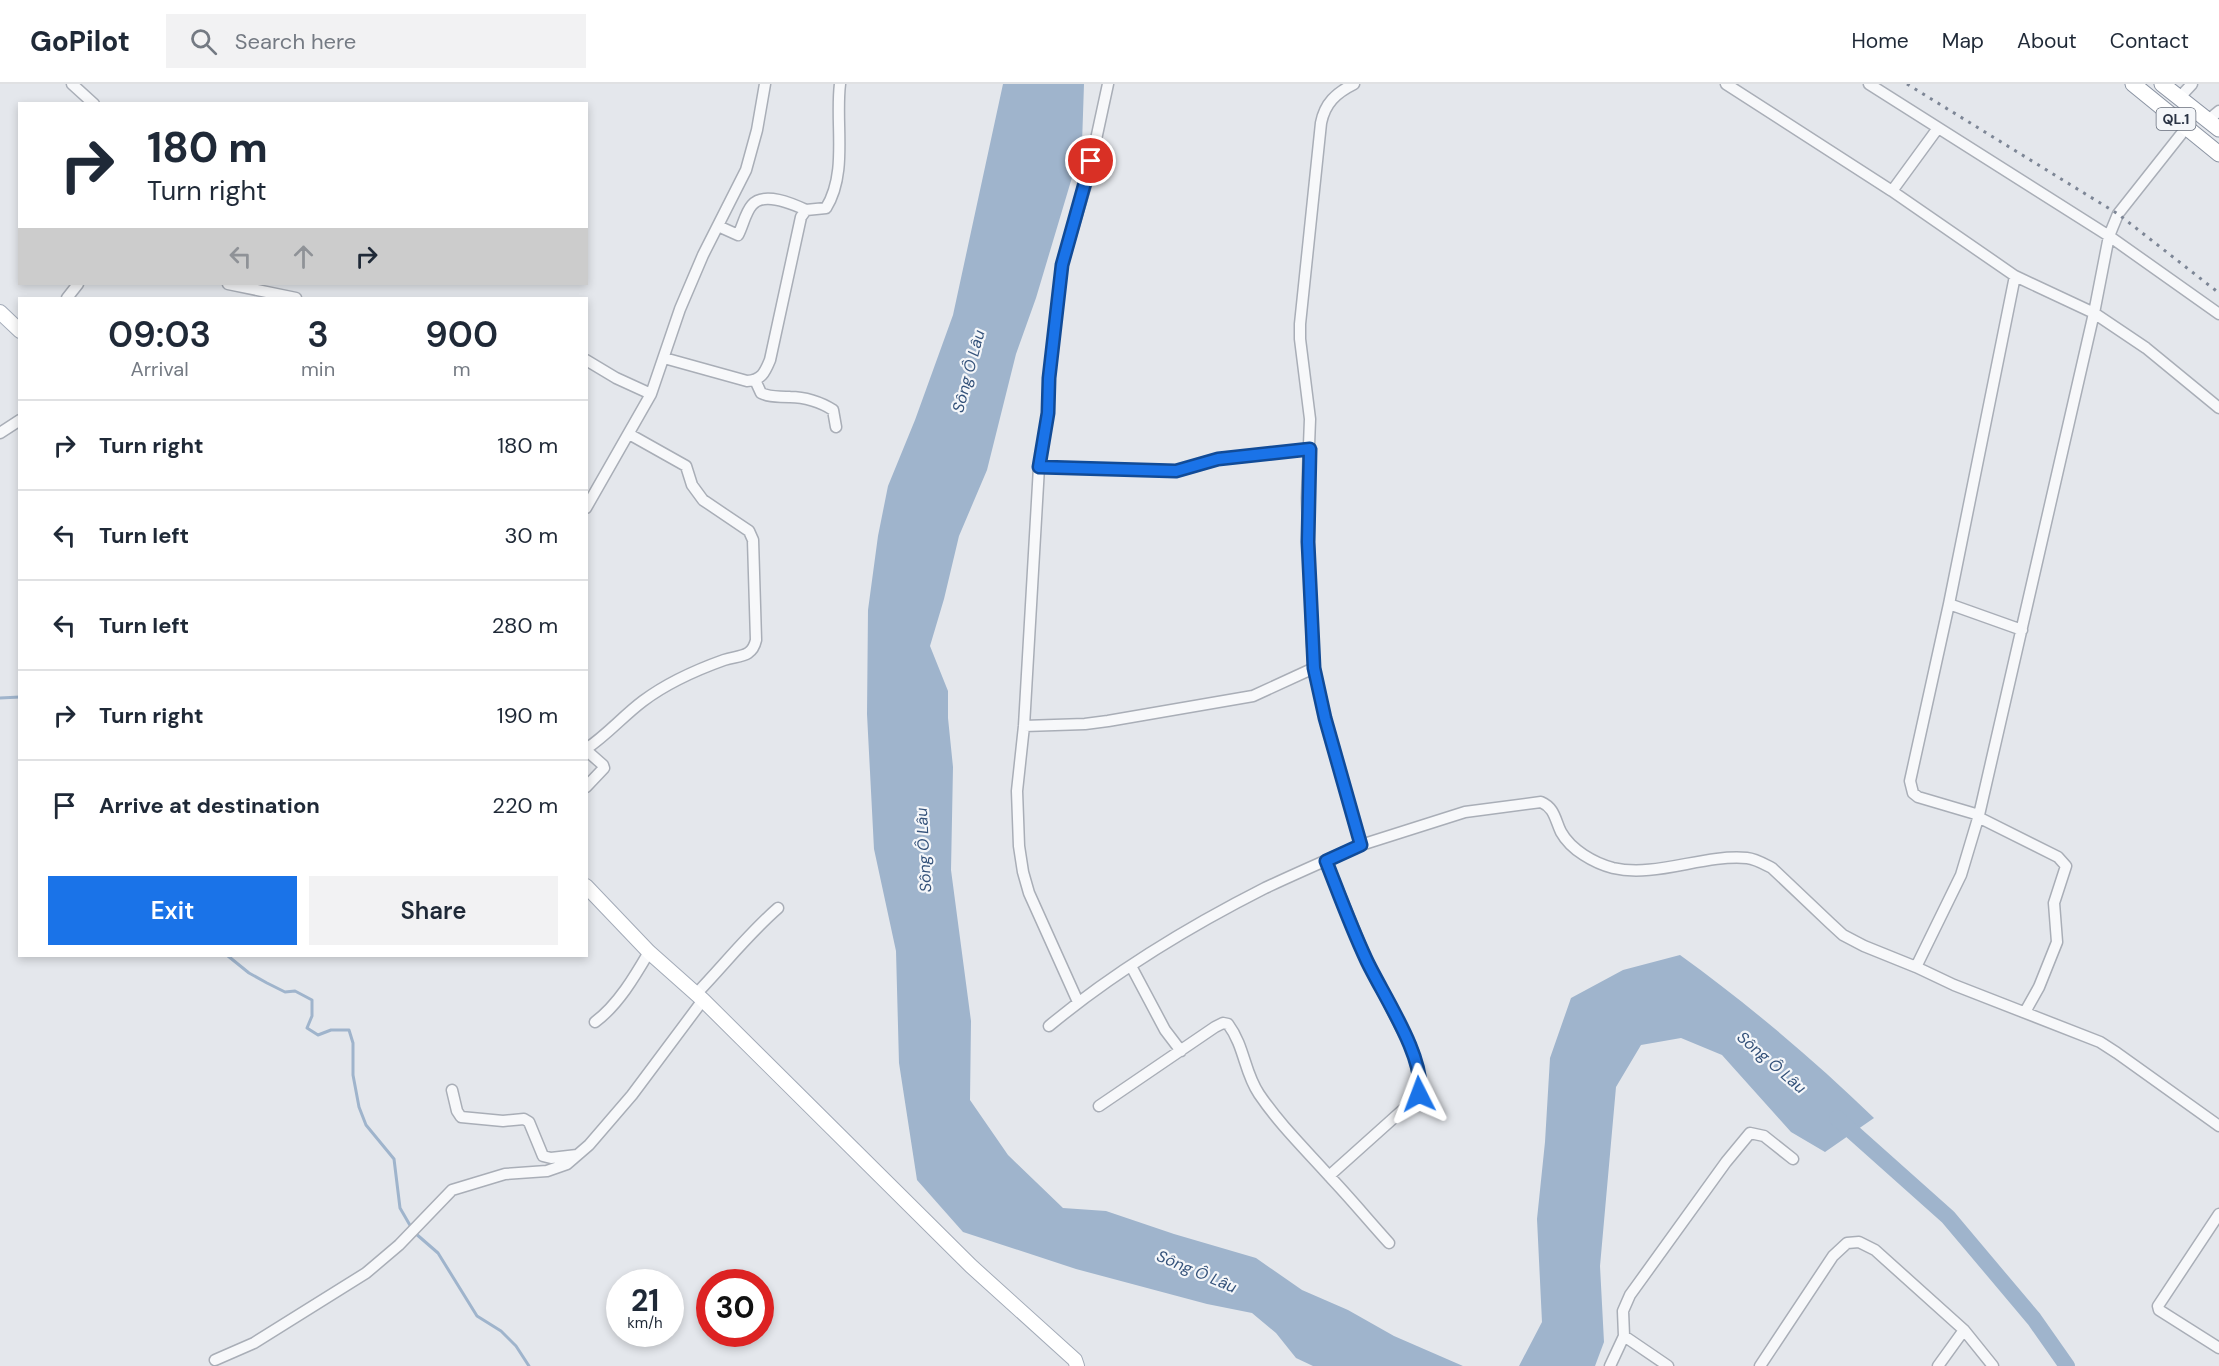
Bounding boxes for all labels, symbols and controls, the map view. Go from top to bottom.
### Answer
search box [166,14,586,68]
text: GoPilot [30,23,130,60]
icon: search [187,25,220,58]
text: Search here [235,27,356,56]
text: Home [1851,27,1909,55]
text: Map [1942,27,1984,55]
text: About [2017,27,2077,55]
text: Contact [2110,27,2189,55]
road number: QL.1 [2156,108,2196,130]
text: 180 m [147,120,268,175]
icon: right [48,126,126,204]
pin [1065,135,1116,186]
icon: arrive [1074,144,1107,177]
text: Turn right [147,173,267,208]
icon: left [224,240,257,273]
icon: ahead [287,240,320,273]
icon: right [350,240,383,273]
text: 09:03 [108,311,211,358]
text: 3 [307,311,329,358]
text: 900 [425,311,498,358]
water label: Sông Ô Lâu [947,327,990,415]
text: Arrival [130,356,189,382]
text: min [301,356,335,382]
text: m [453,356,470,382]
icon: right [48,429,81,462]
text: Turn right [99,431,204,460]
text: 180 m [497,431,558,460]
icon: left [48,519,81,552]
text: Turn left [99,521,189,550]
text: 30 m [504,521,558,550]
icon: left [48,609,81,642]
text: Turn left [99,611,189,640]
text: 280 m [492,611,558,640]
icon: right [48,699,81,732]
text: Turn right [99,701,204,730]
text: 190 m [497,701,558,730]
icon: arrive [48,789,81,822]
text: Arrive at destination [99,791,320,820]
text: 220 m [492,791,558,820]
water label: Sông Ô Lâu [911,807,936,893]
button: Exit [48,876,297,945]
button: Share [309,876,558,945]
water label: Sông Ô Lâu [1733,1027,1811,1098]
position arrow [1387,1062,1451,1126]
water label: Sông Ô Lâu [1154,1245,1240,1298]
speed limit sign: 30 [696,1269,774,1347]
text: 21 [631,1281,659,1320]
text: km/h [627,1313,663,1333]

